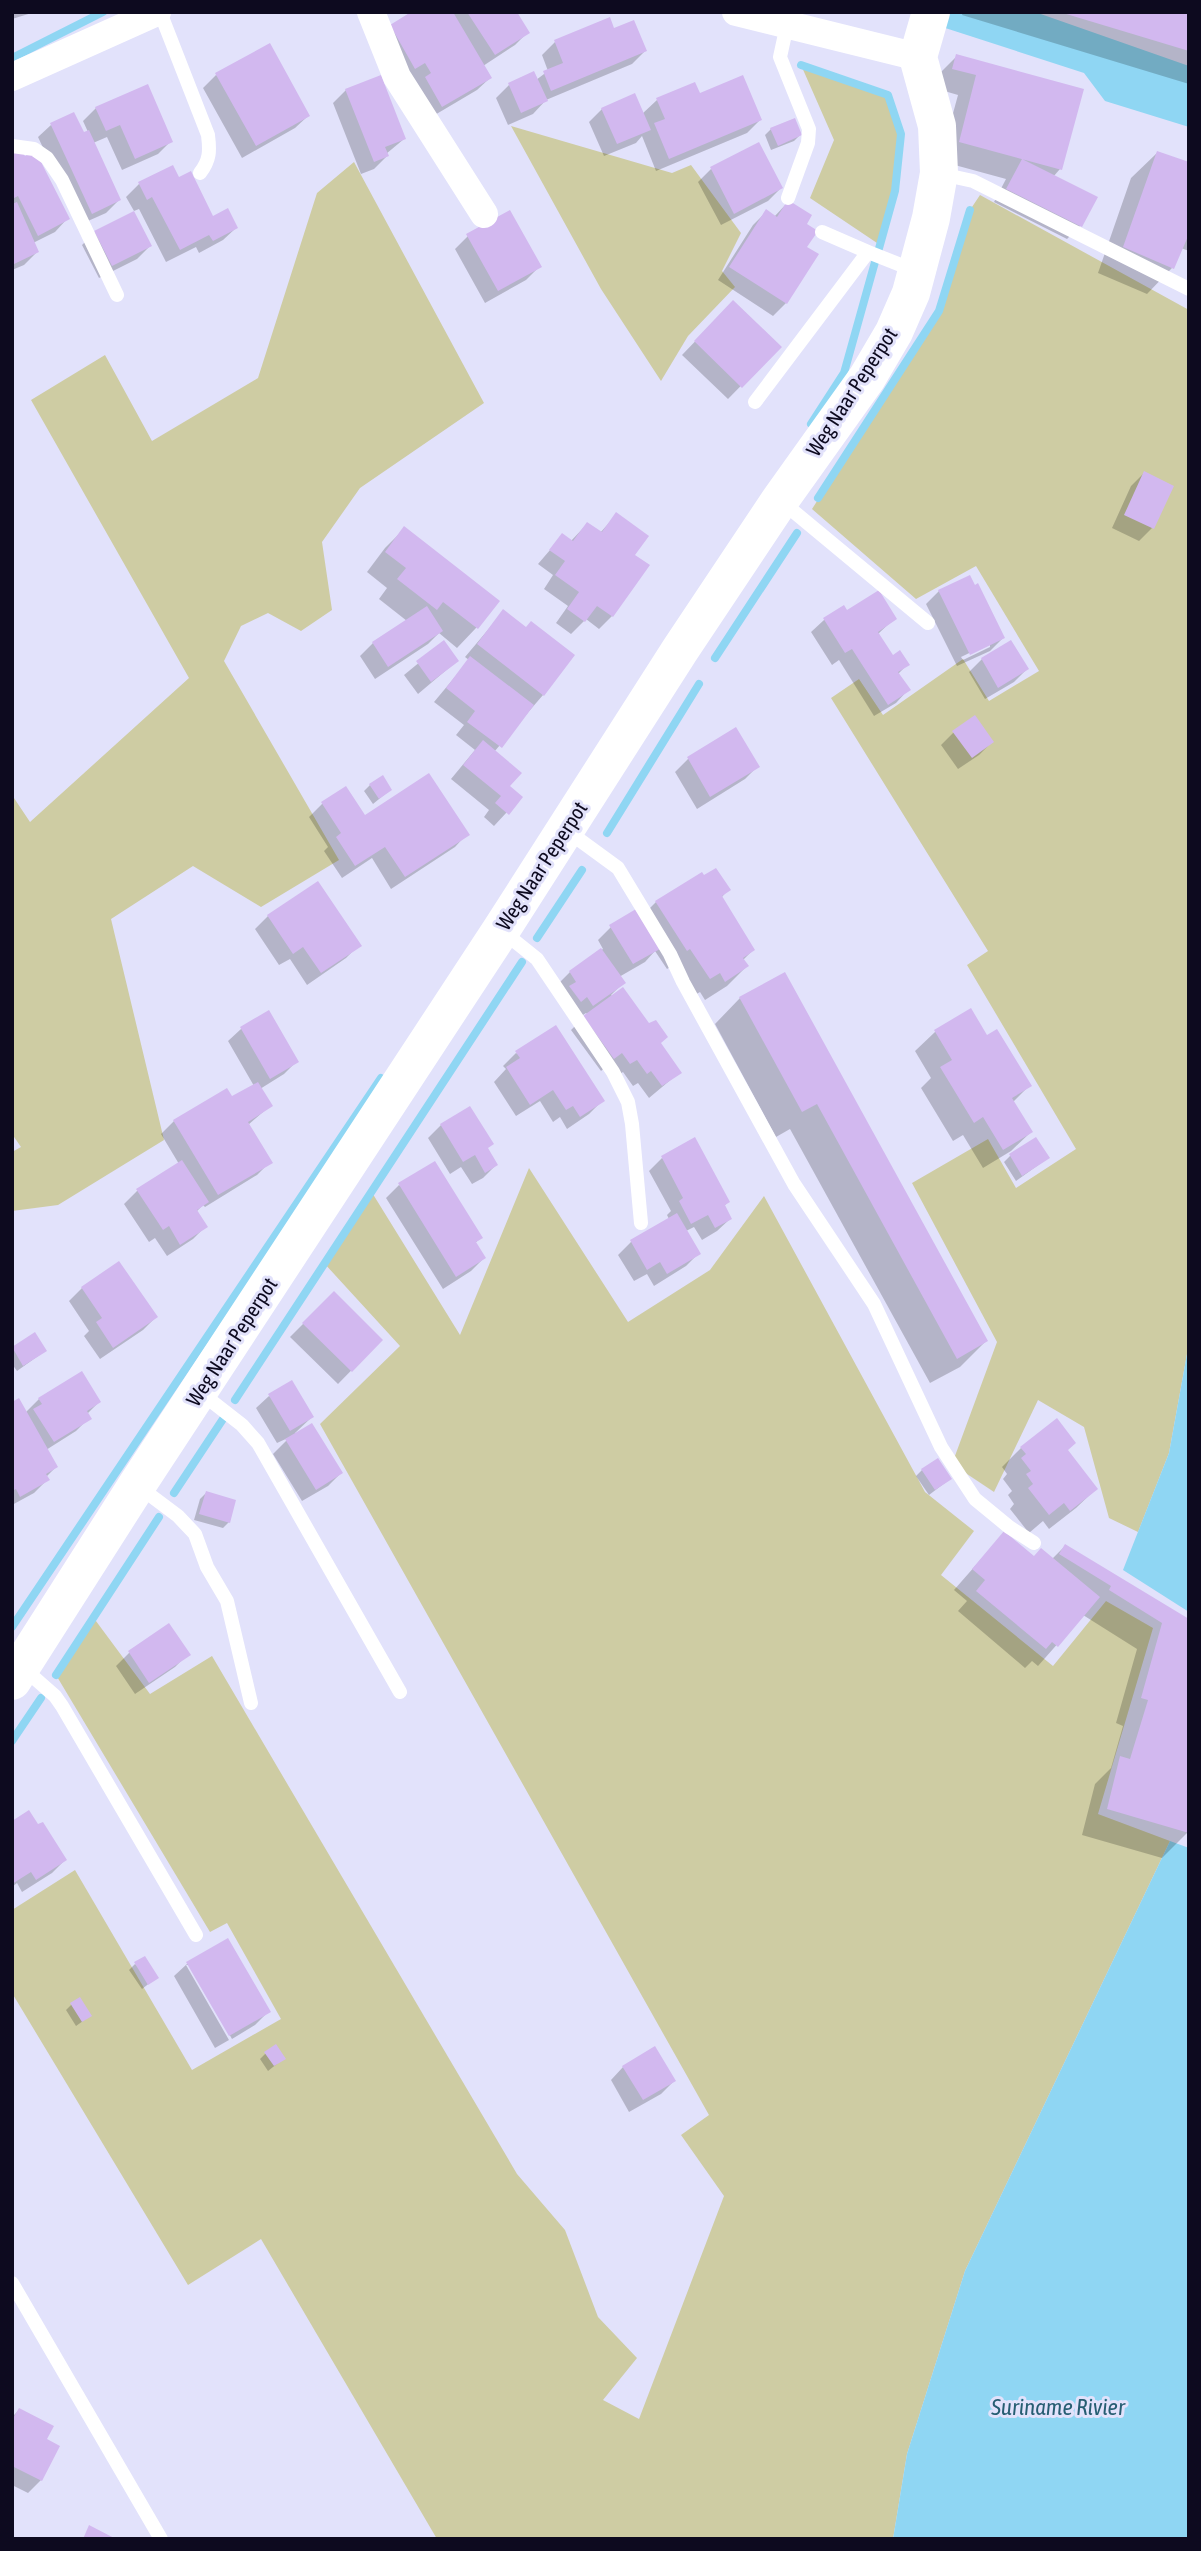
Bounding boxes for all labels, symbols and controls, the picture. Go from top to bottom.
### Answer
street label: Weg Naar Peperpot [801,323,902,460]
street label: Weg Naar Peperpot [491,797,592,934]
street label: Weg Naar Peperpot [181,1273,282,1410]
water label: Suriname Rivier [990,2394,1126,2420]

